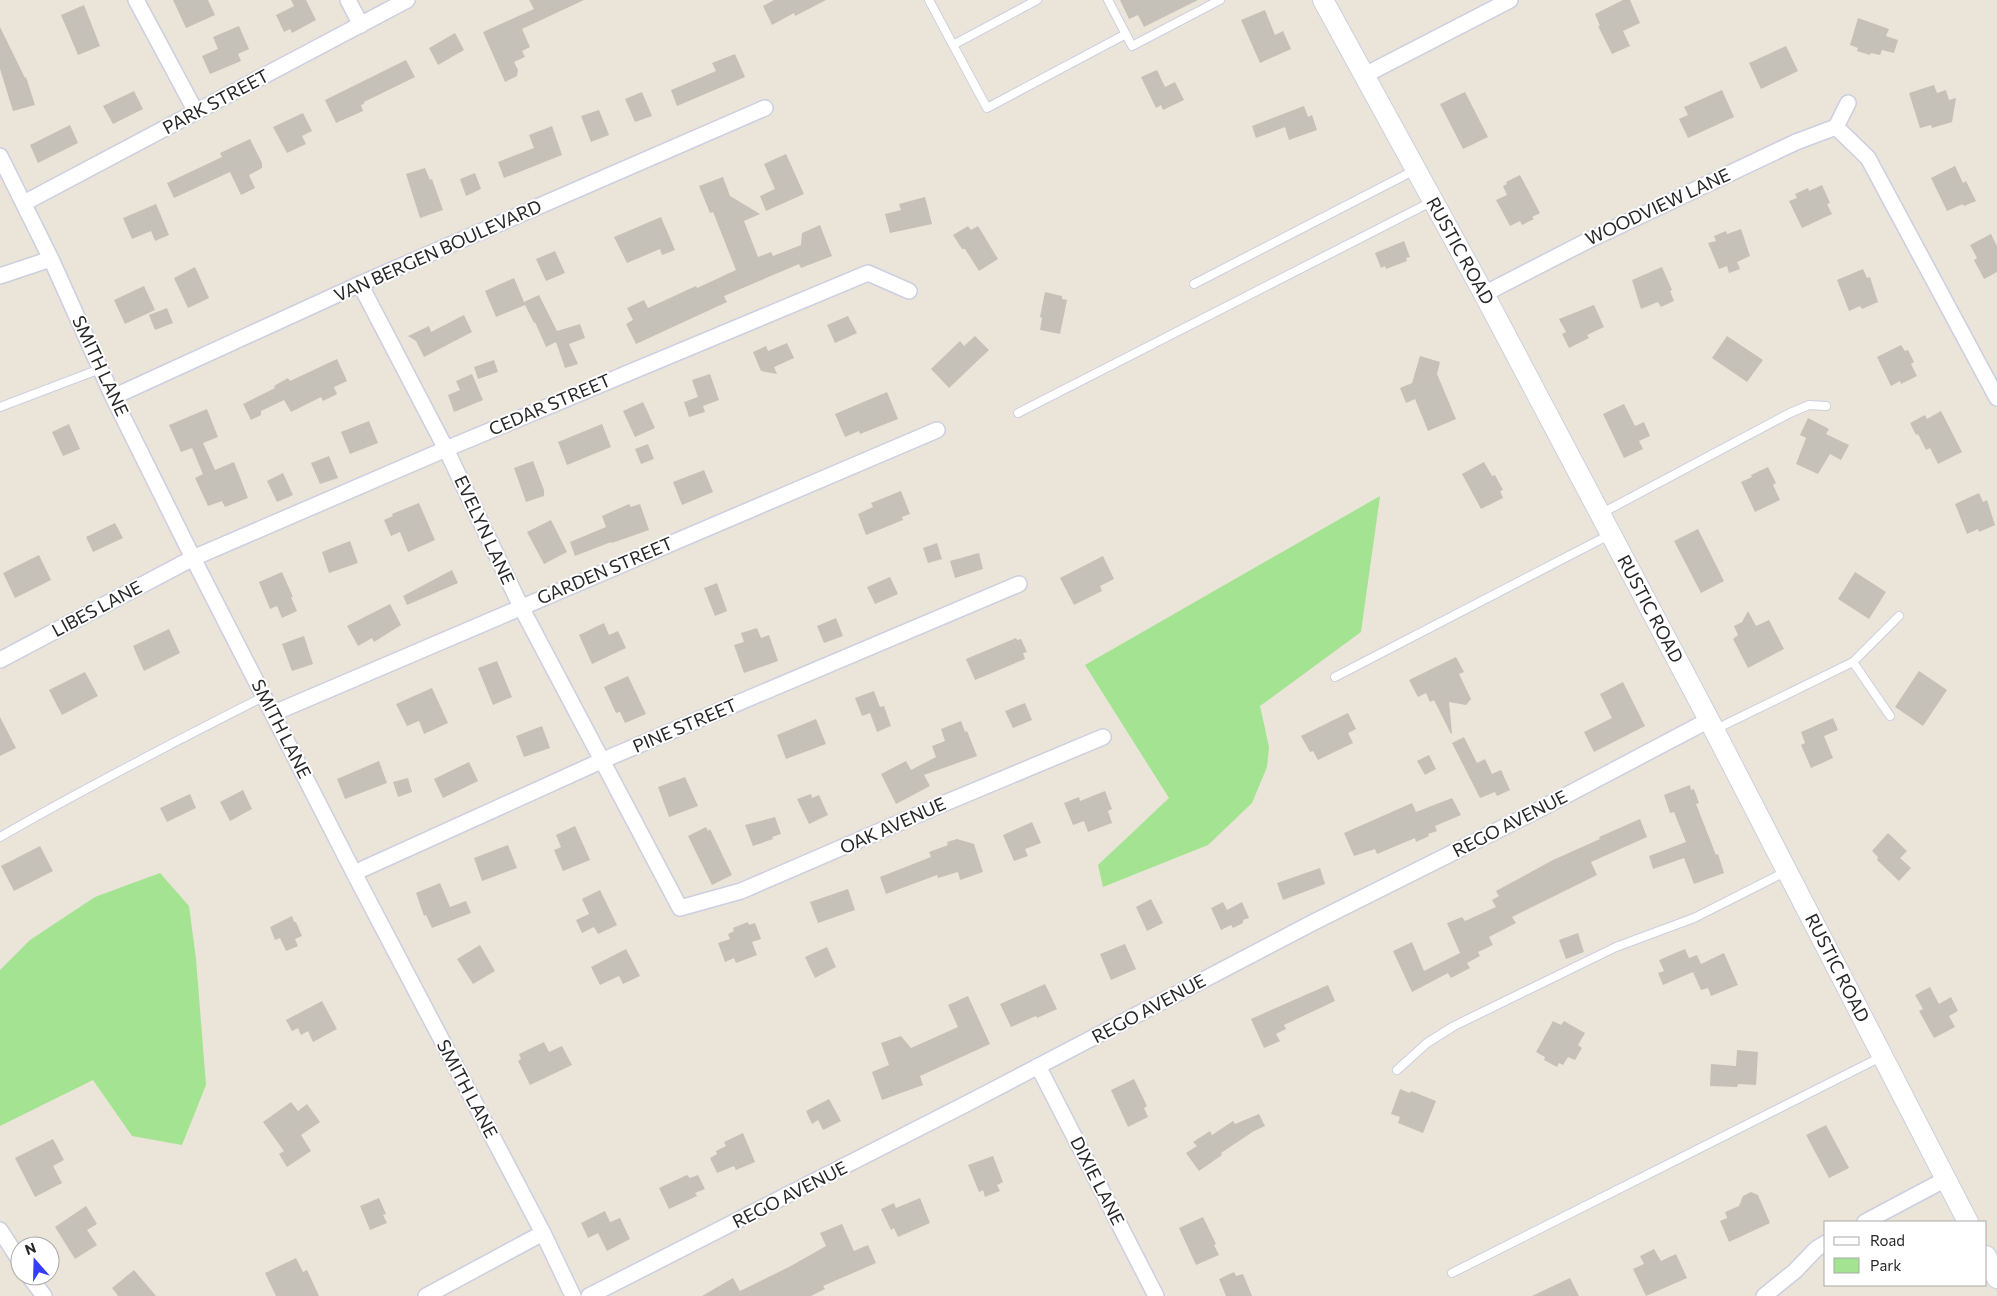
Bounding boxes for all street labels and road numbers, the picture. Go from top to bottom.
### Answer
street label: PARK STREET [159,64,272,138]
street label: WOODVIEW LANE [1582,163,1733,249]
street label: RUSTIC ROAD [1422,193,1499,308]
street label: VAN BERGEN BOULEVARD [330,194,545,306]
street label: SMITH LANE [68,312,134,419]
street label: CEDAR STREET [485,368,614,440]
street label: EVELYN LANE [450,472,520,588]
street label: GARDEN STREET [533,532,676,609]
street label: RUSTIC ROAD [1613,551,1689,666]
street label: LIBES LANE [48,575,145,641]
street label: SMITH LANE [248,675,316,782]
street label: PINE STREET [629,693,740,757]
street label: REGO AVENUE [1449,785,1571,861]
street label: OAK AVENUE [836,792,949,858]
street label: RUSTIC ROAD [1801,909,1875,1026]
street label: REGO AVENUE [1088,969,1209,1047]
street label: SMITH LANE [433,1036,503,1141]
street label: DIXIE LANE [1066,1132,1130,1229]
street label: REGO AVENUE [729,1156,851,1232]

